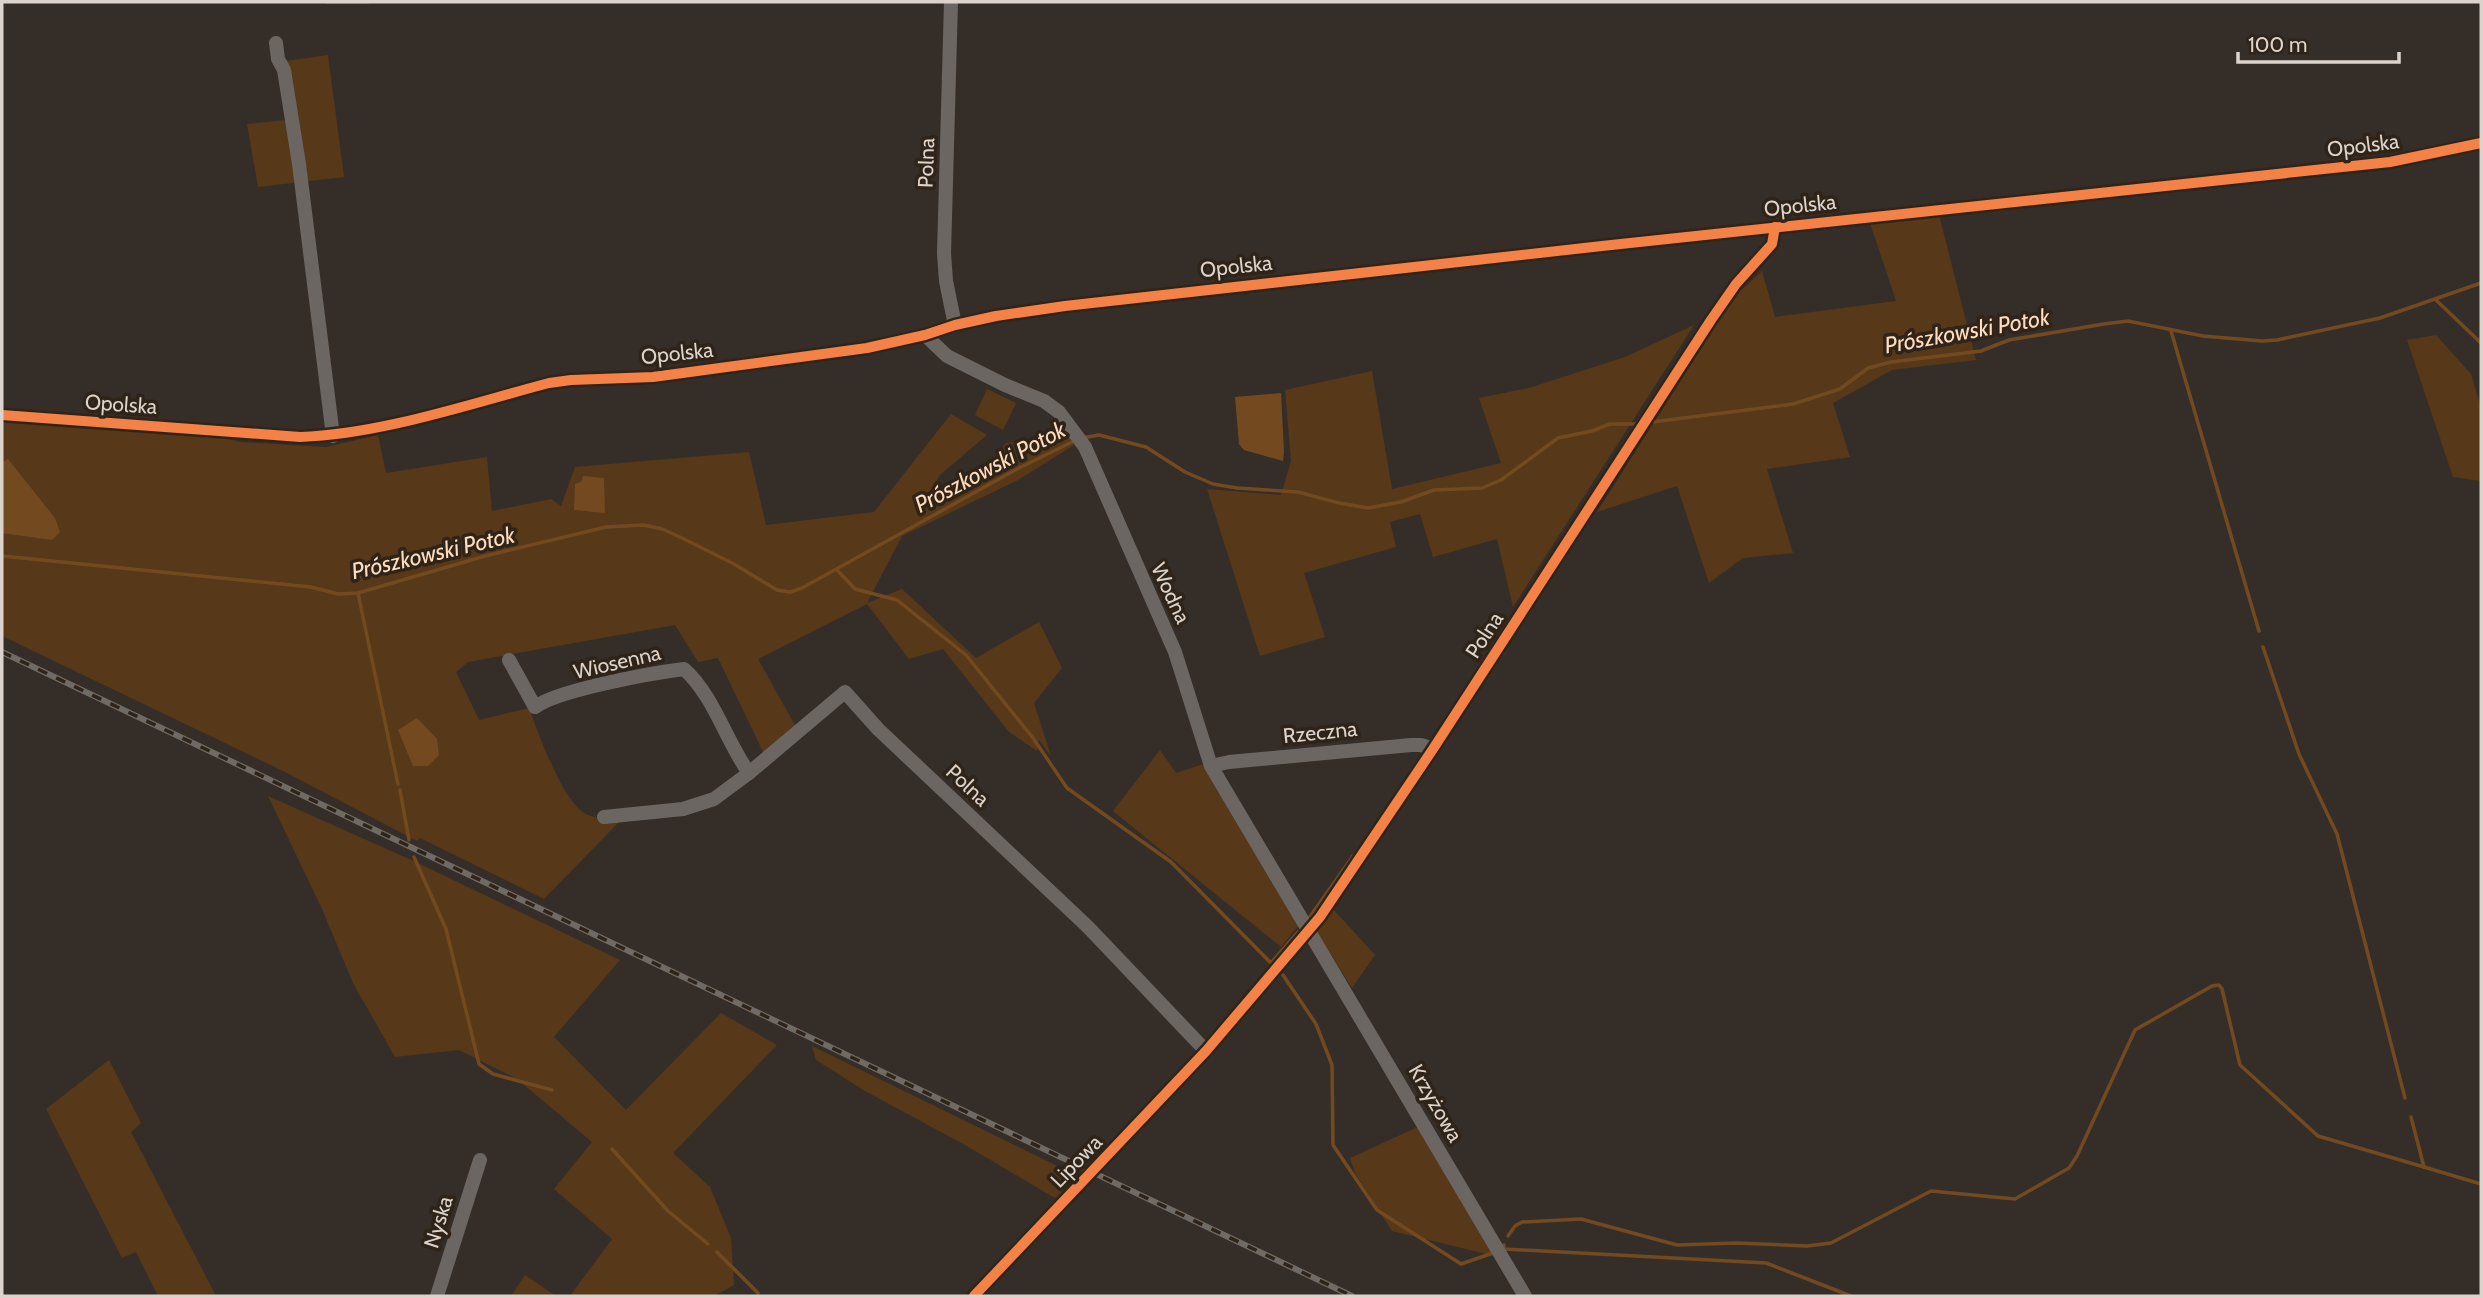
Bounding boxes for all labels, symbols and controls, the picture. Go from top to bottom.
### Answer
scale bar [2238,21,2399,65]
text: 100 m [2248,32,2307,57]
street label: Opolska [2326,128,2400,162]
street label: Polna [913,138,939,188]
street label: Opolska [1763,189,1837,221]
street label: Opolska [1199,250,1273,282]
water label: Prószkowski Potok [1882,303,2053,359]
street label: Opolska [640,337,714,369]
street label: Opolska [84,389,158,419]
water label: Prószkowski Potok [910,415,1071,519]
water label: Prószkowski Potok [348,520,519,585]
street label: Wodna [1146,559,1196,627]
street label: Polna [1460,607,1508,663]
street label: Wiosenna [571,640,663,684]
street label: Rzeczna [1282,716,1358,748]
street label: Polna [941,759,995,811]
street label: Krzyżowa [1404,1060,1468,1146]
street label: Lipowa [1045,1130,1107,1192]
street label: Nyska [418,1193,458,1251]

